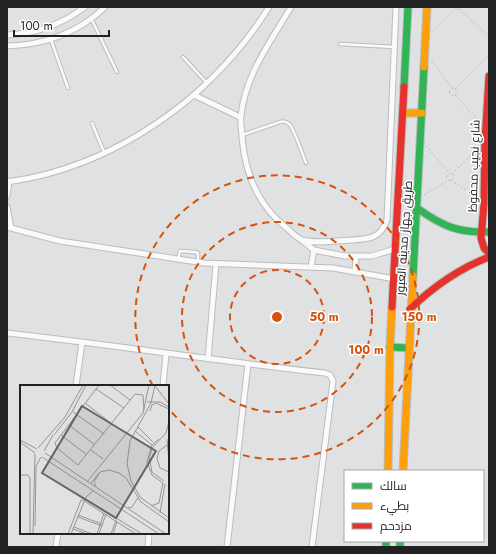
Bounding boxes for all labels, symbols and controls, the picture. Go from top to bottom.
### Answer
scale bar [14,12,109,38]
text: 100 m [20,17,53,35]
street label: شارع نجيب محفوظ [463,119,485,213]
street label: طريق جهاز مدينه العبور [391,180,417,297]
text: 50 m [309,308,339,326]
text: 150 m [401,308,437,326]
centre of rings [270,310,284,324]
text: 100 m [348,341,384,359]
inset map [20,385,169,534]
legend [344,470,484,542]
text: سالك [380,477,407,495]
text: بطيء [380,497,409,516]
text: مزدحم [380,517,412,535]

